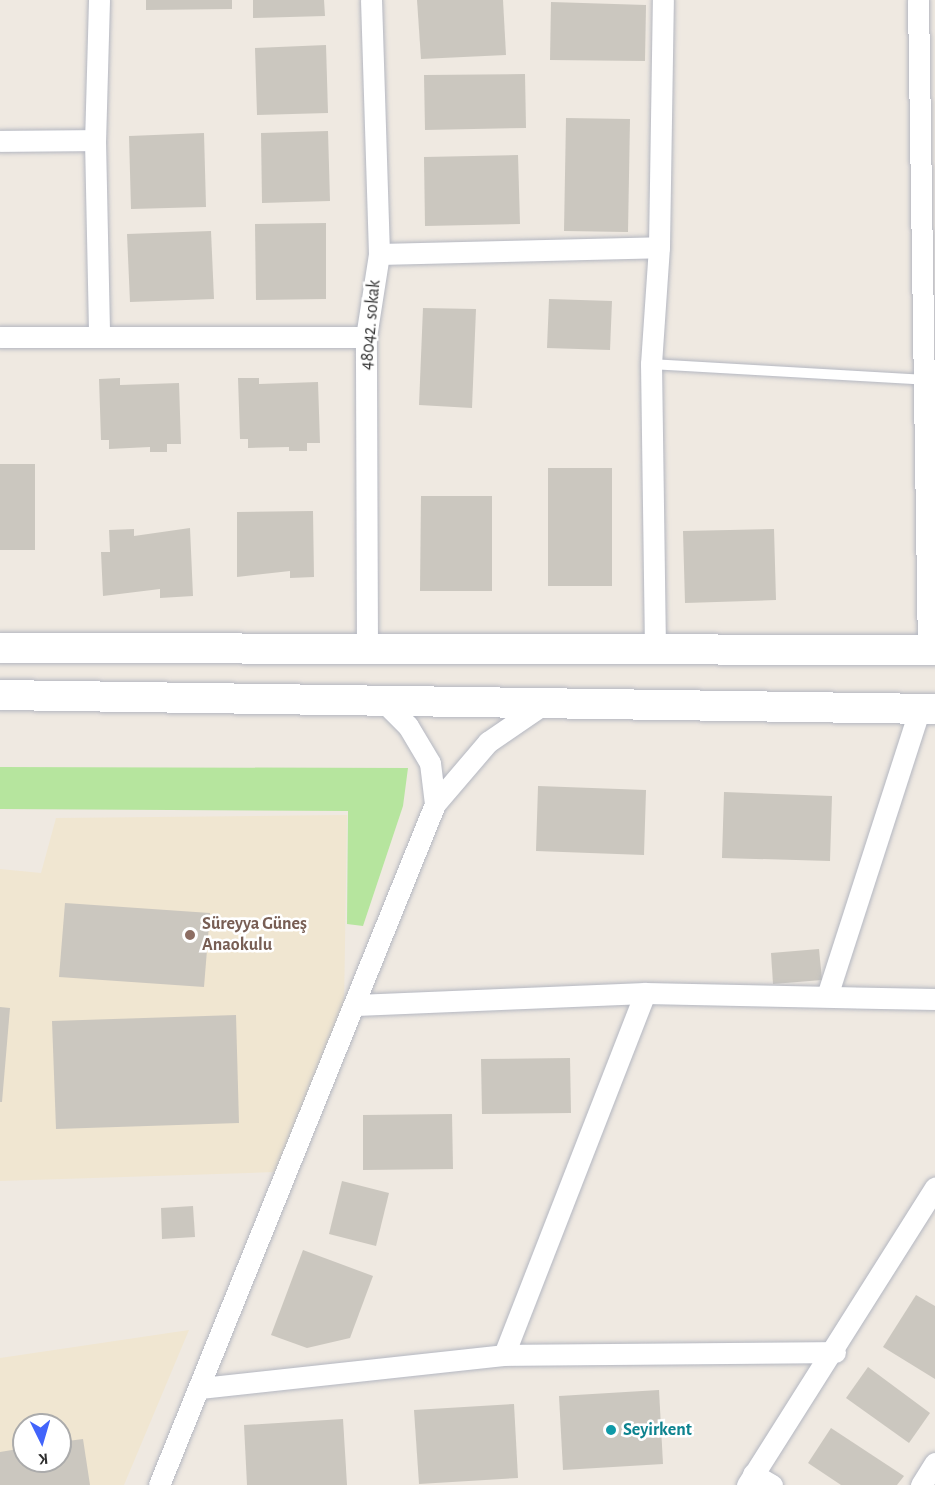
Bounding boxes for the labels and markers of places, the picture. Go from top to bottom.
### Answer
place label: Süreyya Güneş Anaokulu [202,914,307,956]
marker: Süreyya Güneş Anaokulu [183,928,197,942]
place label: Seyirkent [623,1419,692,1441]
marker: Seyirkent [604,1423,618,1437]

